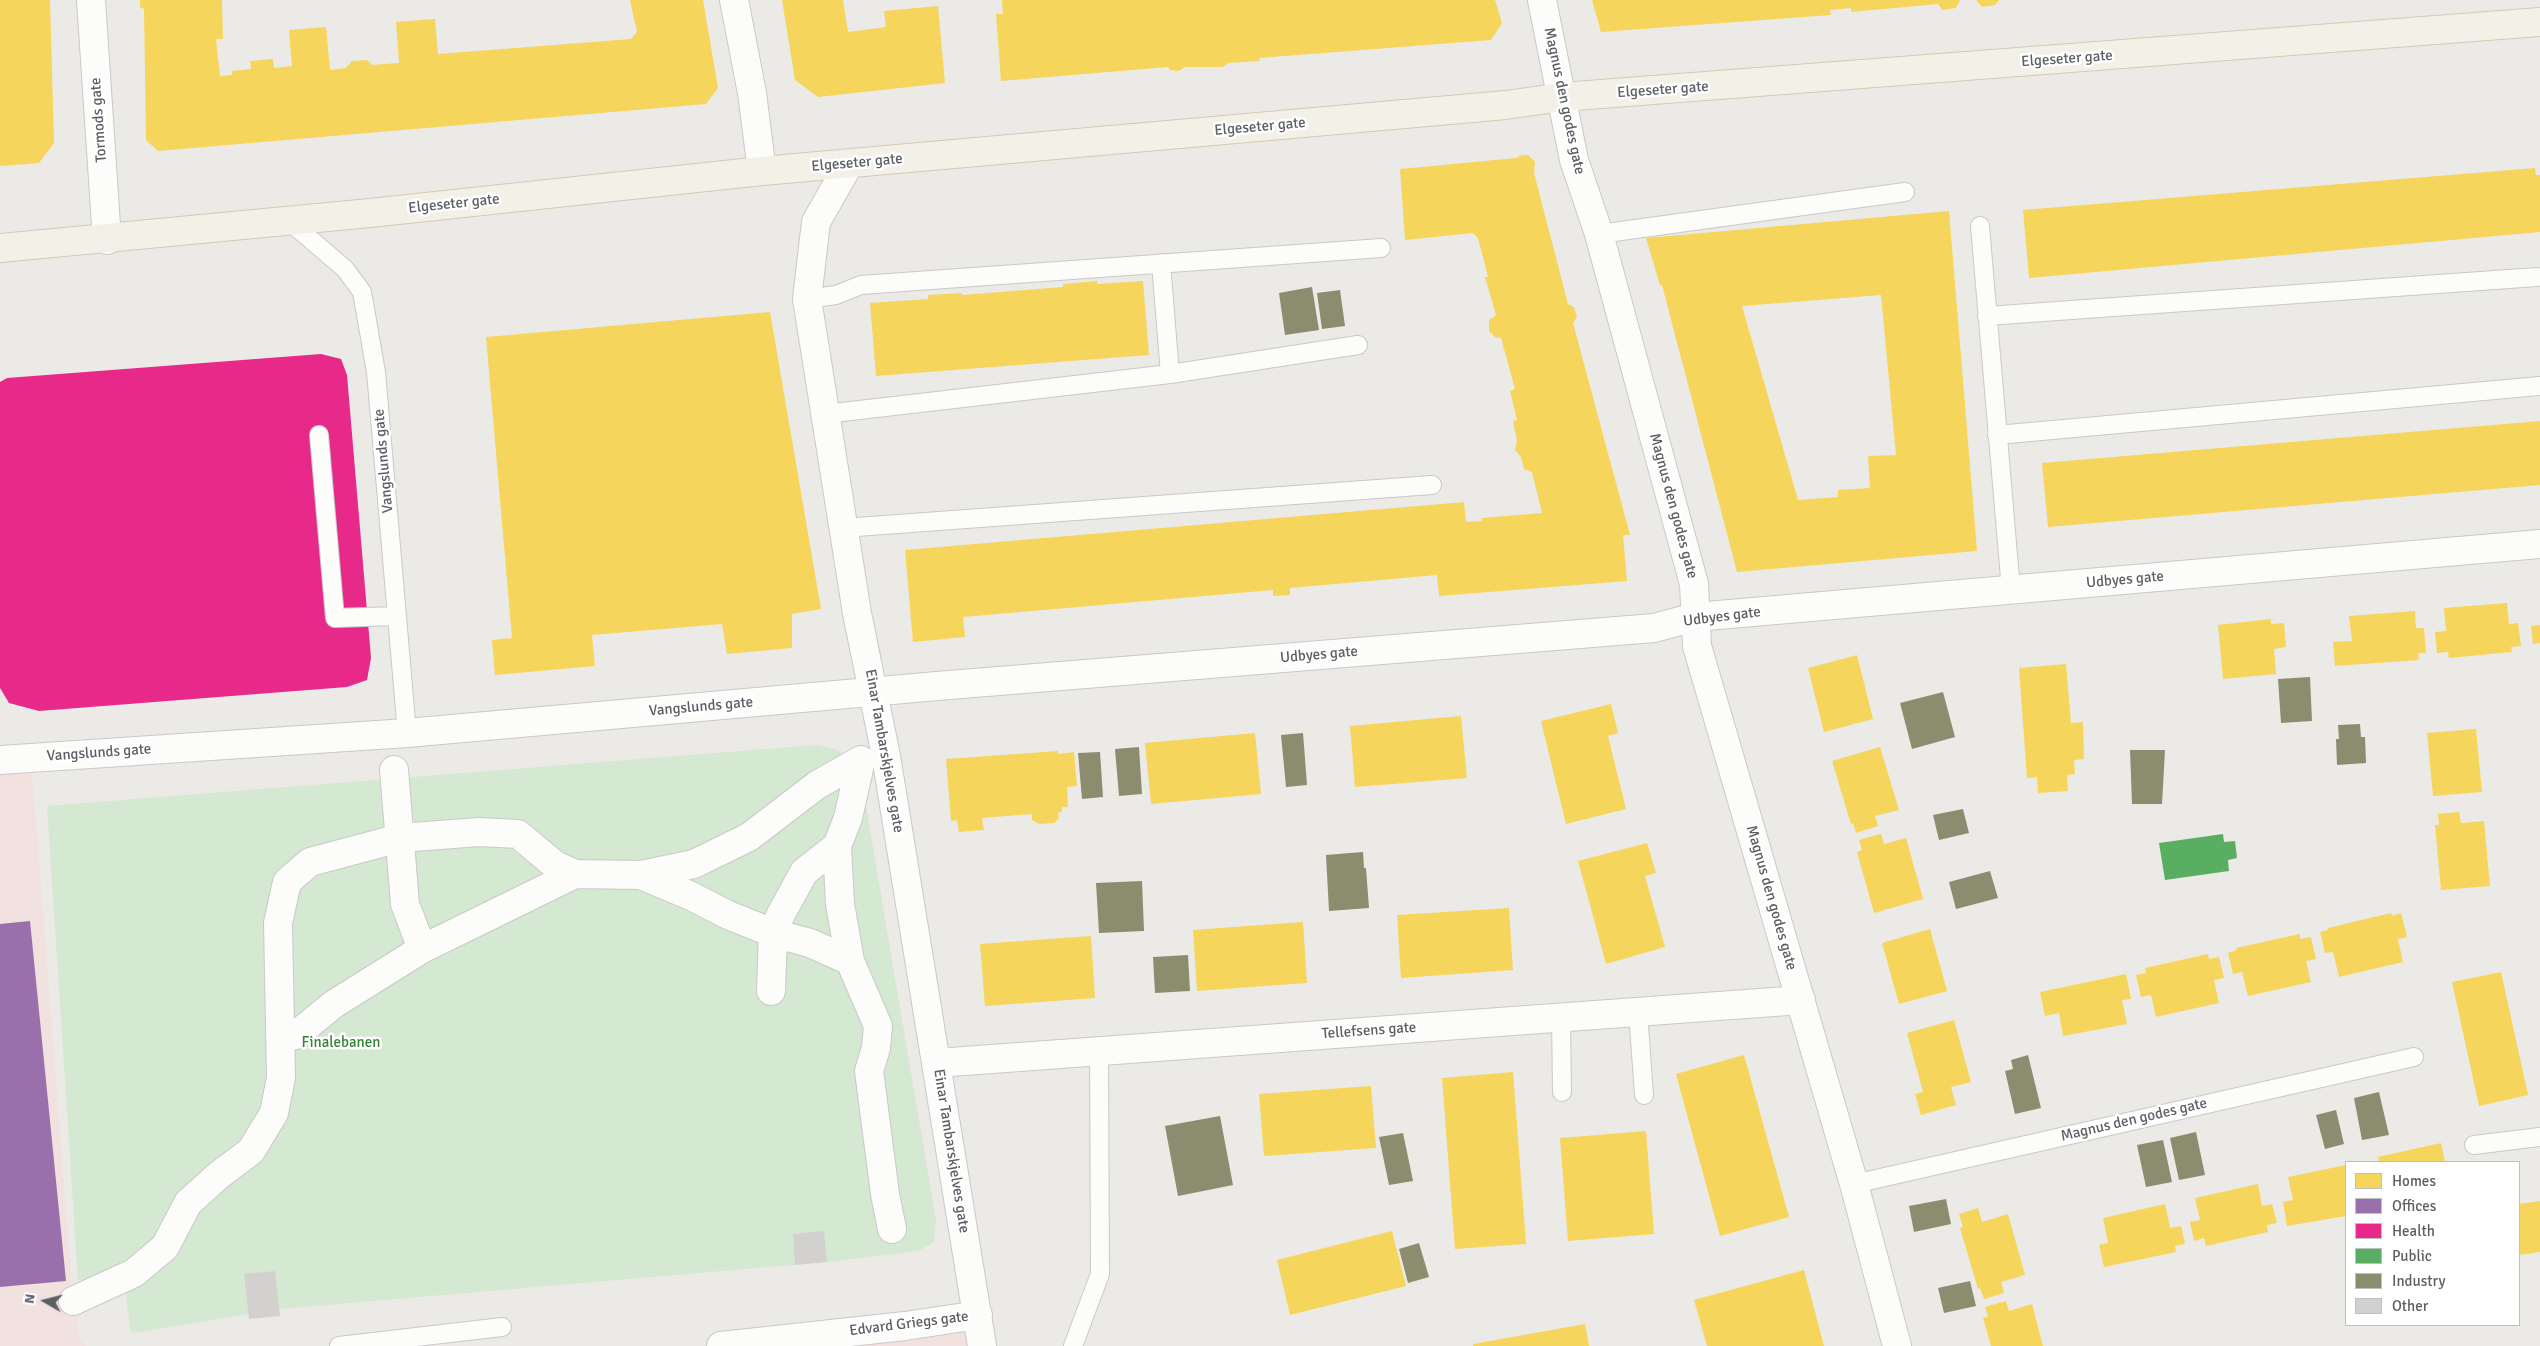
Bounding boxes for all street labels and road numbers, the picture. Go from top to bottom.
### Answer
street label: Magnus den godes gate [1540,26,1588,176]
street label: Elgeseter gate [2021,47,2113,71]
street label: Tormods gate [87,77,111,163]
street label: Elgeseter gate [1617,78,1709,102]
street label: Elgeseter gate [1214,114,1306,140]
street label: Elgeseter gate [811,150,903,176]
street label: Elgeseter gate [407,190,501,218]
street label: Vangslunds gate [370,408,398,514]
street label: Magnus den godes gate [1645,431,1701,581]
street label: Udbyes gate [2085,568,2165,592]
street label: Udbyes gate [1682,603,1762,631]
street label: Udbyes gate [1279,643,1359,667]
street label: Einar Tambarskjelves gate [861,668,907,834]
street label: Vangslunds gate [648,693,754,721]
street label: Vangslunds gate [46,740,152,766]
street label: Magnus den godes gate [1742,824,1800,972]
street label: Tellefsens gate [1321,1019,1417,1043]
street label: Einar Tambarskjelves gate [929,1068,973,1234]
street label: Magnus den godes gate [2059,1094,2209,1146]
street label: Edvard Griegs gate [848,1308,970,1340]

